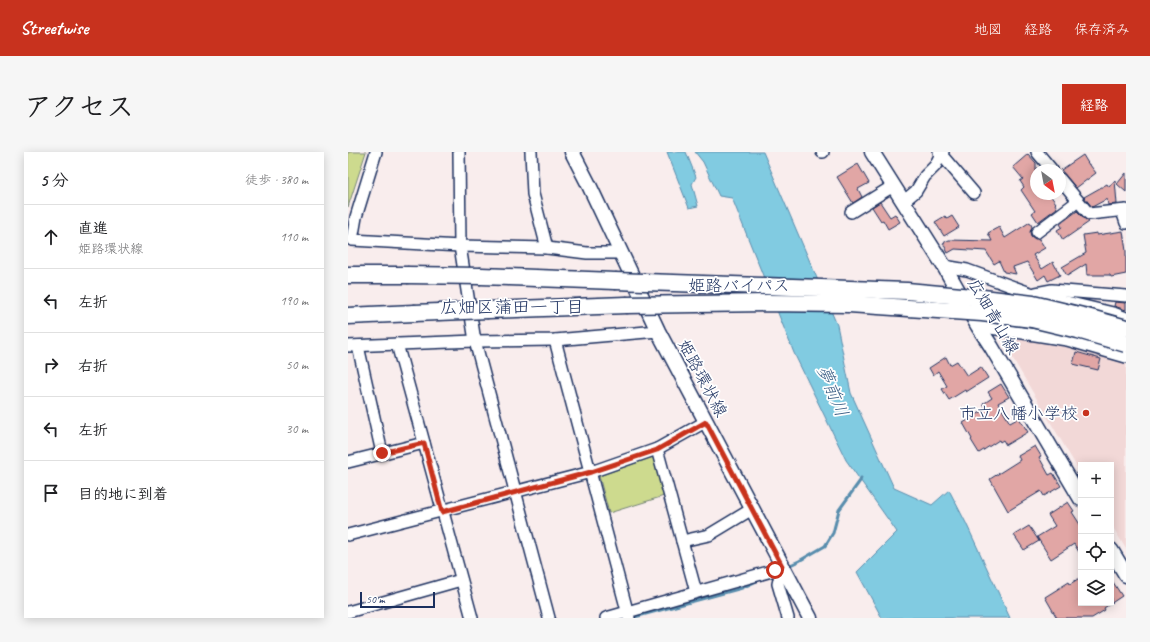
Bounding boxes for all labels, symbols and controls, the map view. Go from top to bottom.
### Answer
text: Streetwise [20,16,88,40]
text: 地図 [974,21,1002,38]
text: 経路 [1024,21,1052,38]
text: 保存済み [1074,21,1130,38]
button: 経路 [1062,84,1126,124]
text: アクセス [24,89,134,124]
north arrow [1030,164,1066,200]
text: 5 分 [40,170,69,191]
text: 徒歩 · 380 m [245,172,308,188]
text: 直進 [78,219,108,238]
icon: ahead [40,226,62,248]
text: 110 m [280,229,308,245]
text: 姫路環状線 [78,241,143,257]
street label: 広畑青山線 [963,274,1024,358]
street label: 姫路バイパス [688,275,790,296]
icon: left [40,290,62,312]
text: 左折 [78,293,108,312]
text: 190 m [280,293,308,309]
district label: 広畑区蒲田一丁目 [440,296,584,318]
street label: 姫路環状線 [673,336,732,421]
icon: right [40,354,62,376]
text: 右折 [78,357,108,376]
text: 50 m [286,357,308,373]
water label: 夢前川 [813,362,853,420]
place label: 市立八幡小学校 [959,403,1078,424]
marker: 市立八幡小学校 [1081,408,1091,418]
icon: left [40,418,62,440]
text: 左折 [78,421,108,440]
text: 30 m [286,421,308,437]
route end [373,444,391,462]
map controls [1078,462,1114,606]
button: + [1078,462,1114,498]
icon: arrive [40,482,62,504]
text: 目的地に到着 [78,485,168,504]
button: − [1078,498,1114,534]
button: locate [1078,534,1114,570]
route start [766,561,784,579]
button: layers [1078,570,1114,606]
scale bar [360,590,435,609]
text: 50 m [366,592,385,606]

